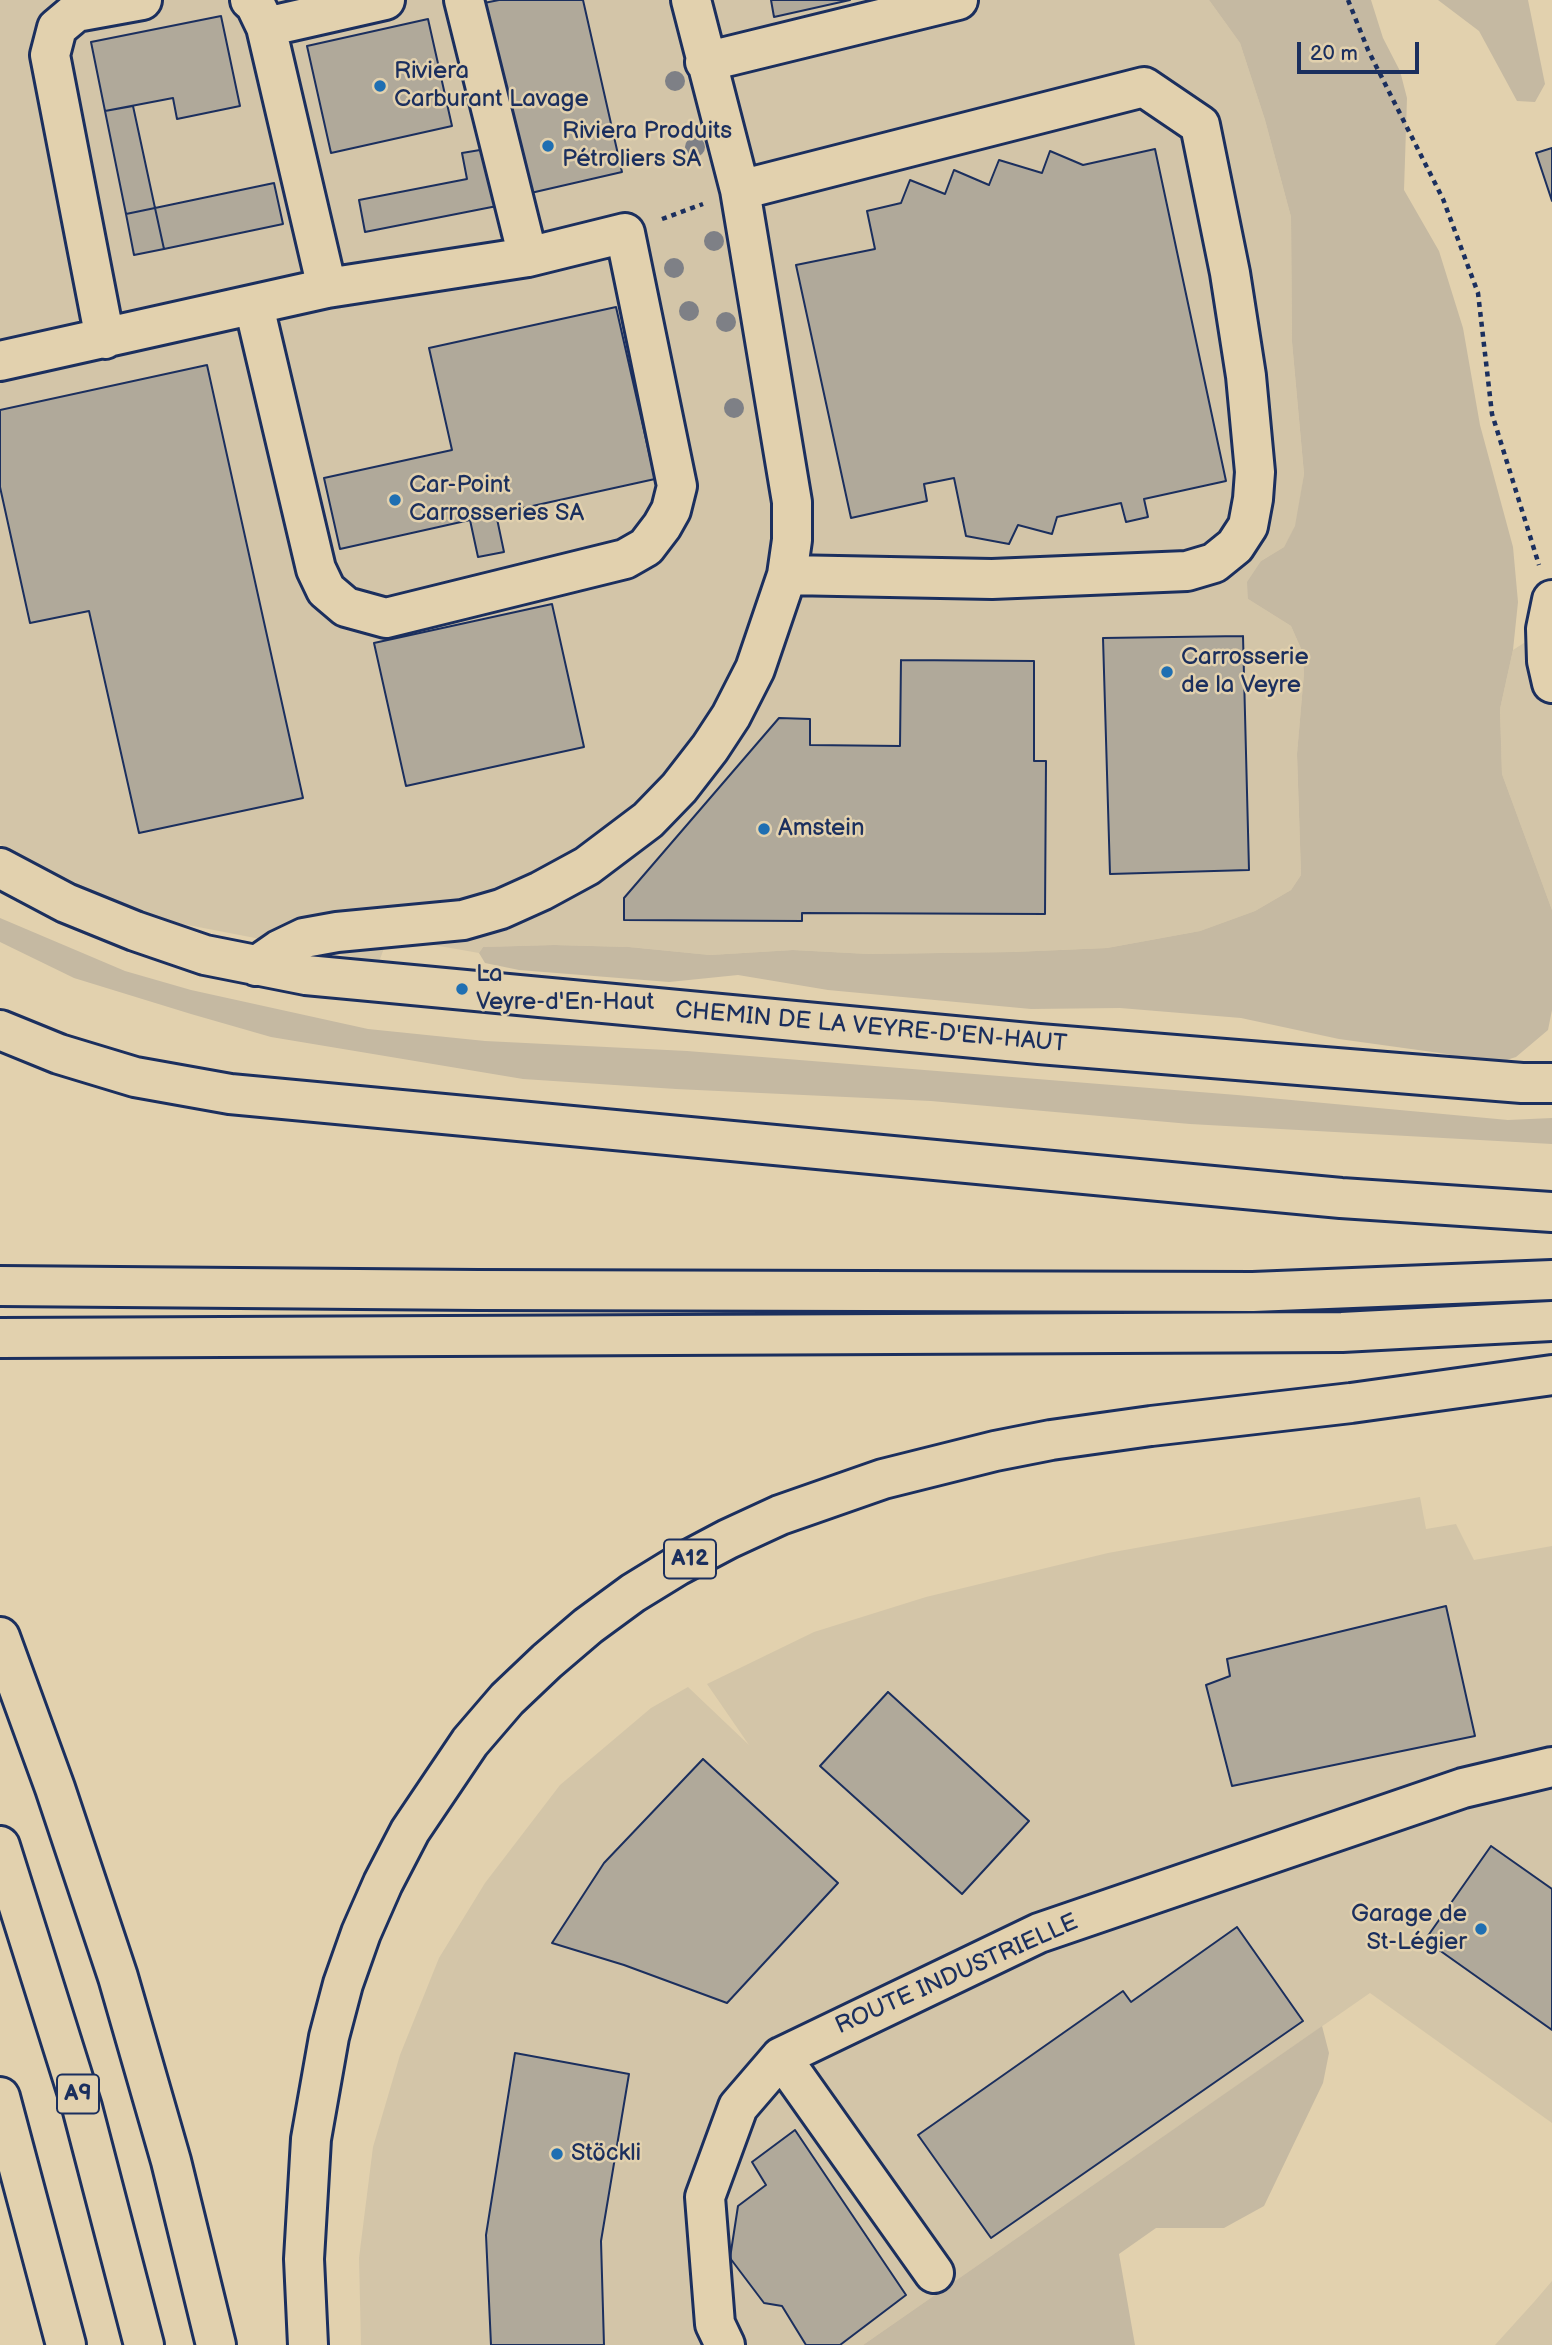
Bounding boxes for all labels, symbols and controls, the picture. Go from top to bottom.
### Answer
scale bar [1300,28,1422,72]
text: 20 m [1310,41,1358,66]
place label: Riviera Carburant Lavage [394,58,589,114]
marker: Riviera Carburant Lavage [372,78,388,94]
place label: Riviera Produits Pétroliers SA [562,118,732,174]
marker: Riviera Produits Pétroliers SA [540,138,556,154]
place label: Car-Point Carrosseries SA [409,472,584,528]
marker: Car-Point Carrosseries SA [387,492,403,508]
place label: Carrosserie de la Veyre [1181,644,1309,700]
marker: Carrosserie de la Veyre [1159,664,1175,680]
place label: Amstein [778,815,864,843]
marker: Amstein [756,821,772,837]
place label: La Veyre-d'En-Haut [476,961,654,1017]
marker: La Veyre-d'En-Haut [454,981,470,997]
street label: CHEMIN DE LA VEYRE-D'EN-HAUT [674,997,1068,1059]
road number: A12 [664,1540,716,1578]
place label: Garage de St-Légier [1351,1901,1467,1957]
street label: ROUTE INDUSTRIELLE [831,1908,1083,2042]
marker: Garage de St-Légier [1473,1921,1489,1937]
road number: A9 [57,2074,99,2114]
place label: Stöckli [571,2140,641,2168]
marker: Stöckli [549,2146,565,2162]

